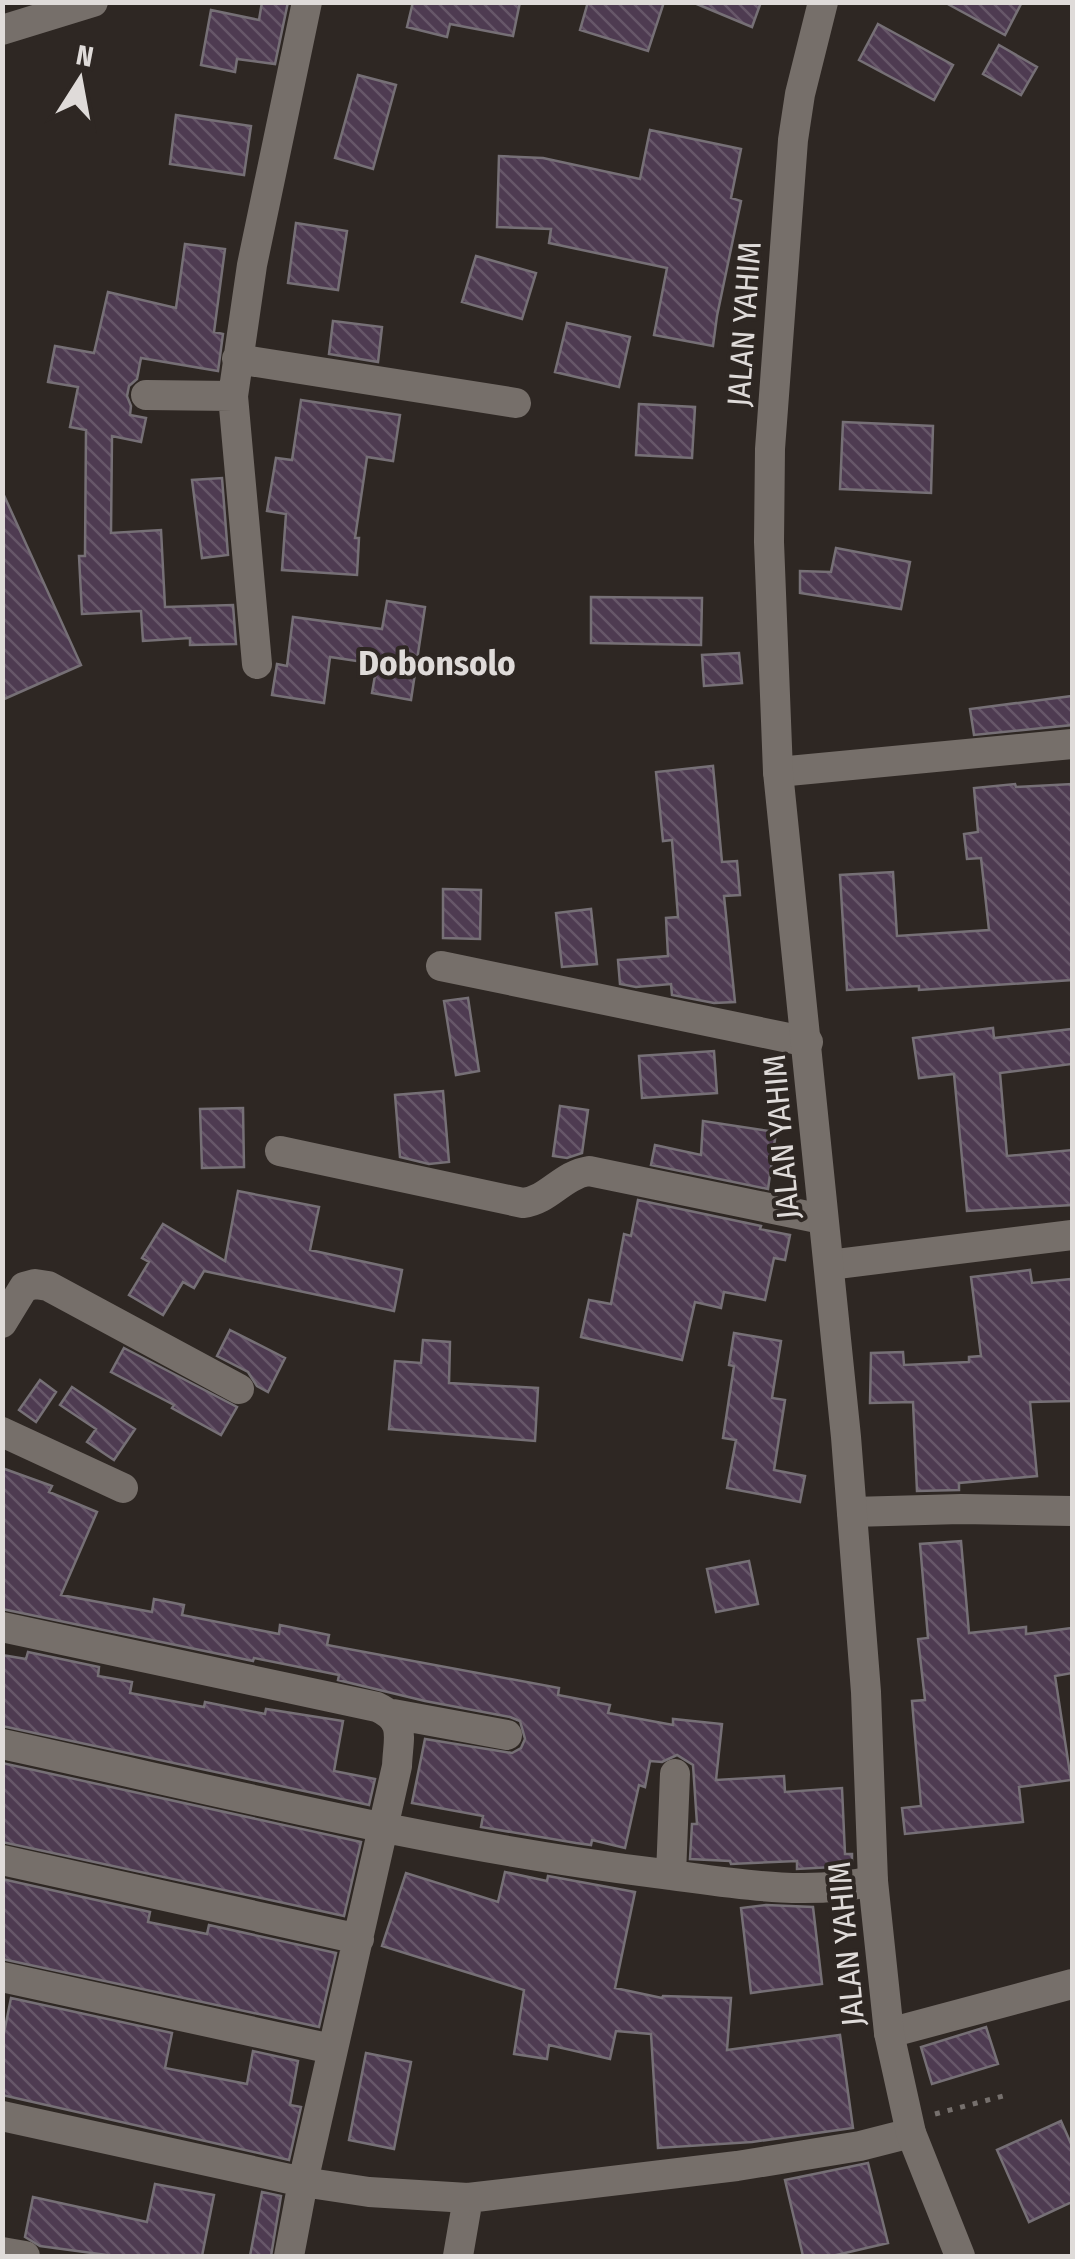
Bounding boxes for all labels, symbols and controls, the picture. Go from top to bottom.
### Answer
north arrow [30,30,130,130]
text: N [73,38,96,74]
street label: JALAN YAHIM [719,240,769,408]
district label: Dobonsolo [358,642,516,684]
street label: JALAN YAHIM [755,1053,807,1221]
street label: JALAN YAHIM [820,1860,872,2028]

